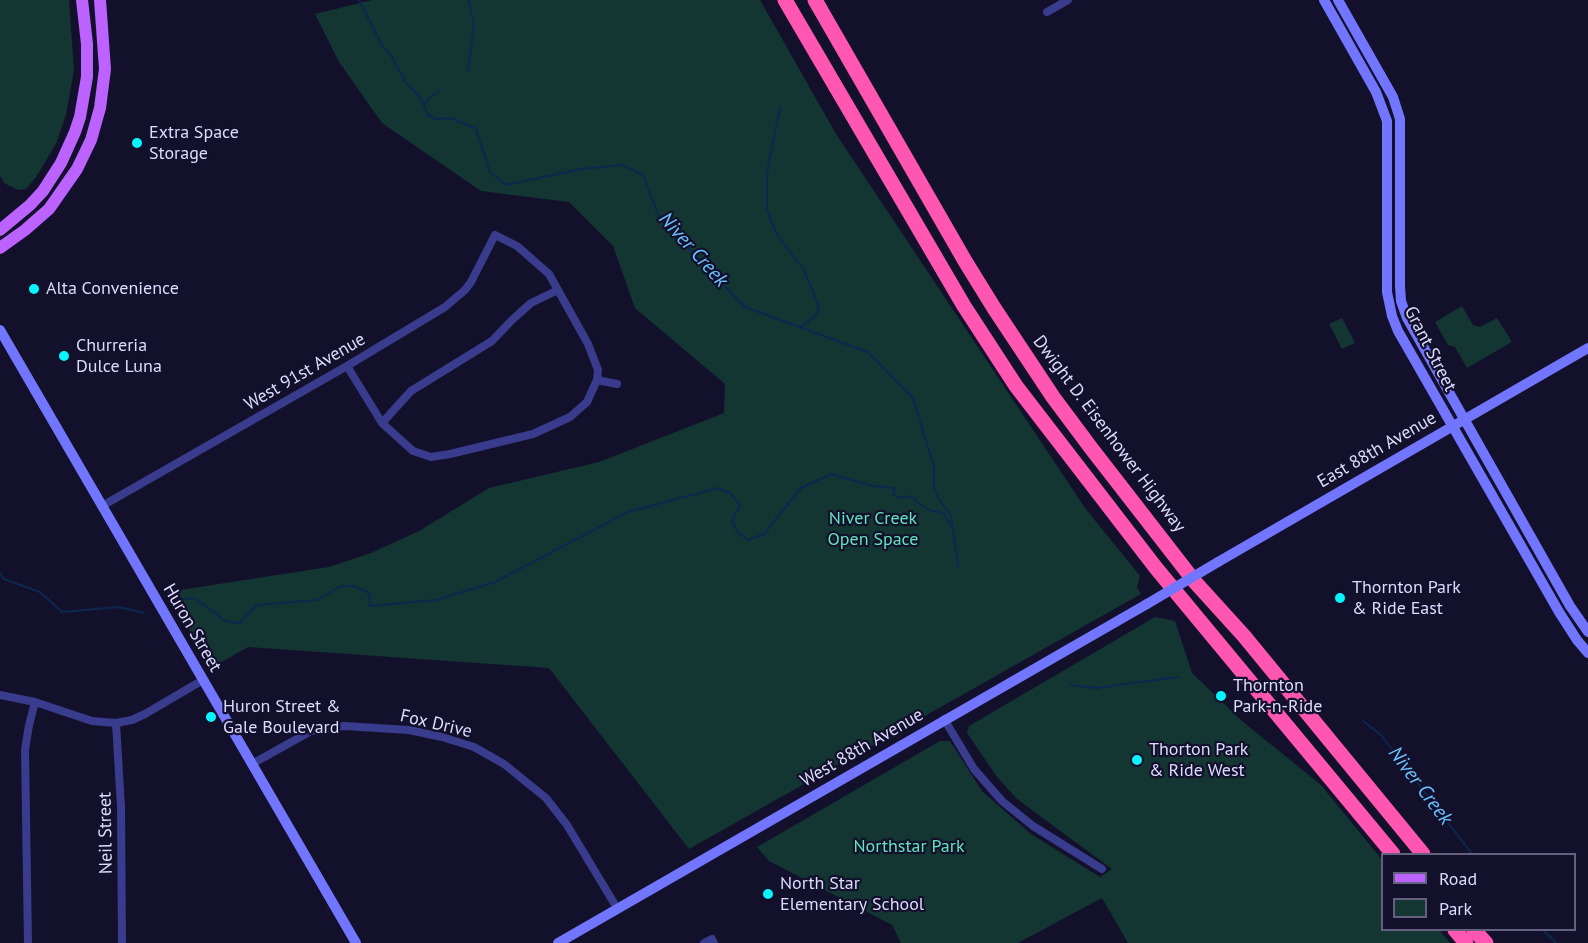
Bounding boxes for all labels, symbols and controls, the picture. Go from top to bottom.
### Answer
place label: Extra Space Storage [149,122,239,164]
marker: Extra Space Storage [130,136,144,150]
water label: Niver Creek [653,208,733,292]
place label: Alta Convenience [46,278,179,300]
marker: Alta Convenience [27,282,41,296]
street label: Grant Street [1399,303,1461,395]
street label: West 91st Avenue [241,329,369,415]
street label: Dwight D. Eisenhower Highway [1028,331,1190,537]
place label: Churreria Dulce Luna [76,335,162,378]
marker: Churreria Dulce Luna [57,349,71,363]
street label: East 88th Avenue [1314,407,1440,493]
park label: Niver Creek Open Space [828,508,918,550]
place label: Thornton Park & Ride East [1352,577,1461,620]
street label: Huron Street [158,580,226,676]
marker: Thornton Park & Ride East [1333,591,1347,605]
place label: Thornton Park-n-Ride [1233,675,1322,718]
marker: Thornton Park-n-Ride [1214,689,1228,703]
place label: Huron Street & Gale Boulevard [223,696,341,738]
street label: West 88th Avenue [797,704,927,792]
street label: Fox Drive [398,705,474,743]
marker: Huron Street & Gale Boulevard [204,710,218,724]
place label: Thorton Park & Ride West [1149,739,1248,782]
water label: Niver Creek [1383,742,1457,830]
marker: Thorton Park & Ride West [1130,753,1144,767]
street label: Neil Street [94,792,118,874]
park label: Northstar Park [853,836,965,858]
legend [1381,853,1576,931]
text: Road [1439,867,1477,890]
place label: North Star Elementary School [780,873,924,916]
marker: North Star Elementary School [761,887,775,901]
text: Park [1439,897,1472,920]

